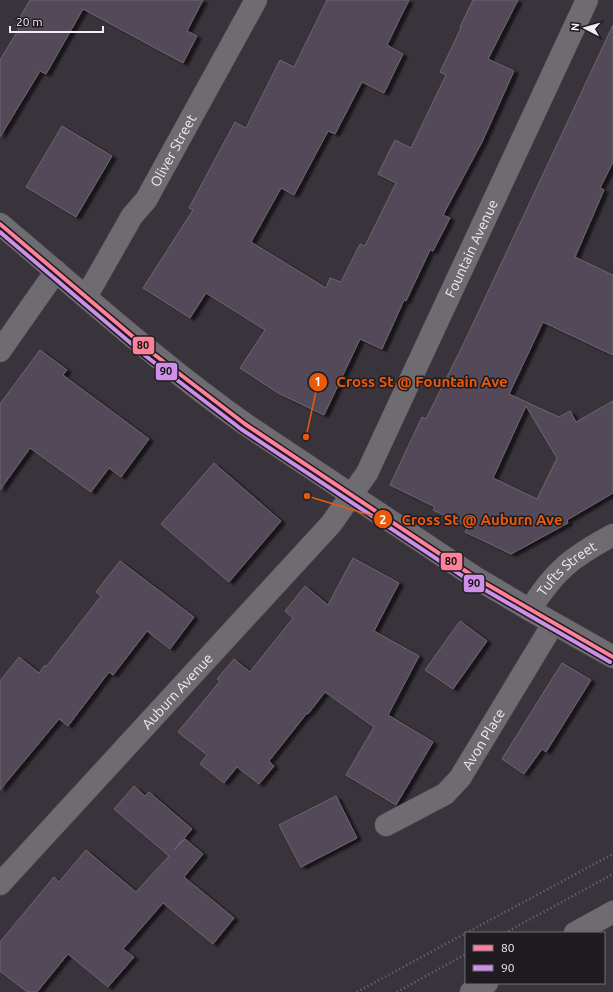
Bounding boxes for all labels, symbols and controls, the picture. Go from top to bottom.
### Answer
scale bar [10,8,103,34]
north arrow [565,8,605,48]
text: 20 m [16,15,43,28]
text: N [569,22,581,32]
street label: Oliver Street [147,111,200,189]
street label: Fountain Avenue [442,197,501,300]
line badge: 80 [132,336,155,355]
text: 80 [137,339,149,351]
line badge: 90 [155,362,178,381]
text: 90 [160,365,172,377]
callout: Cross St @ Fountain Ave [308,368,516,395]
text: Cross St @ Fountain Ave [336,373,508,390]
text: 1 [315,375,321,388]
callout: Cross St @ Auburn Ave [373,506,570,533]
text: Cross St @ Auburn Ave [401,511,563,528]
text: 2 [380,513,387,526]
street label: Tufts Street [534,538,600,599]
line badge: 80 [440,552,463,571]
text: 80 [445,555,457,567]
line badge: 90 [463,574,485,593]
text: 90 [468,577,480,589]
street label: Auburn Avenue [139,650,216,732]
street label: Avon Place [459,706,508,773]
legend [465,932,605,984]
text: 80 [501,941,515,954]
text: 90 [501,961,515,974]

